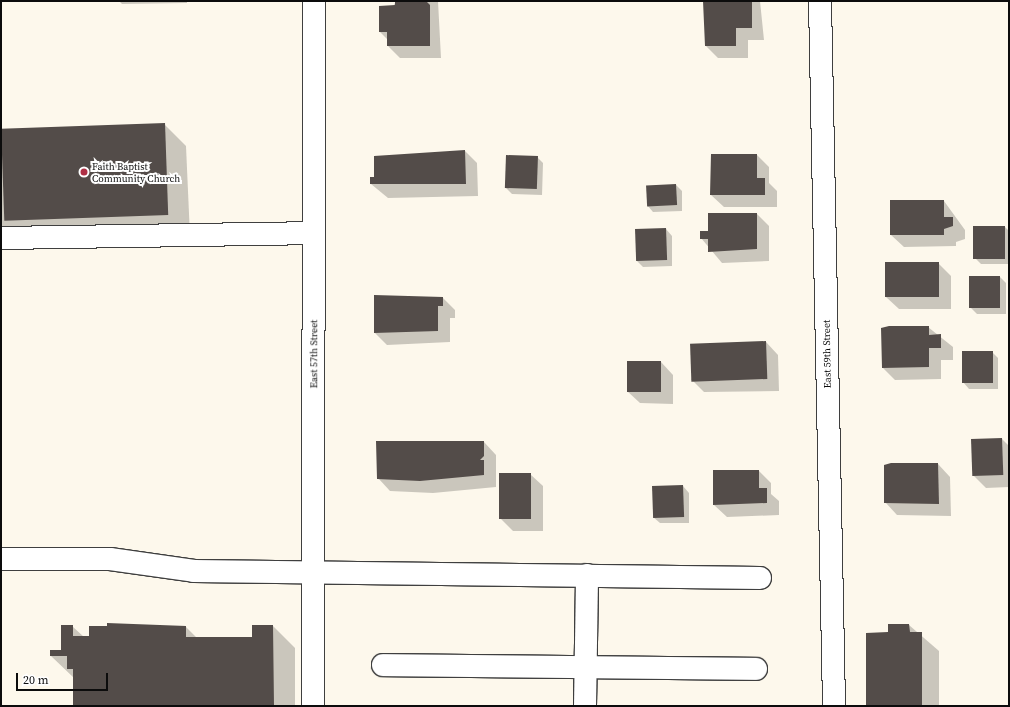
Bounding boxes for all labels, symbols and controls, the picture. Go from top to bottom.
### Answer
place label: Faith Baptist Community Church [92,160,180,184]
marker: Faith Baptist Community Church [79,167,89,177]
street label: East 57th Street [308,320,320,388]
street label: East 59th Street [820,320,834,388]
scale bar [18,665,110,691]
text: 20 m [23,672,49,688]

